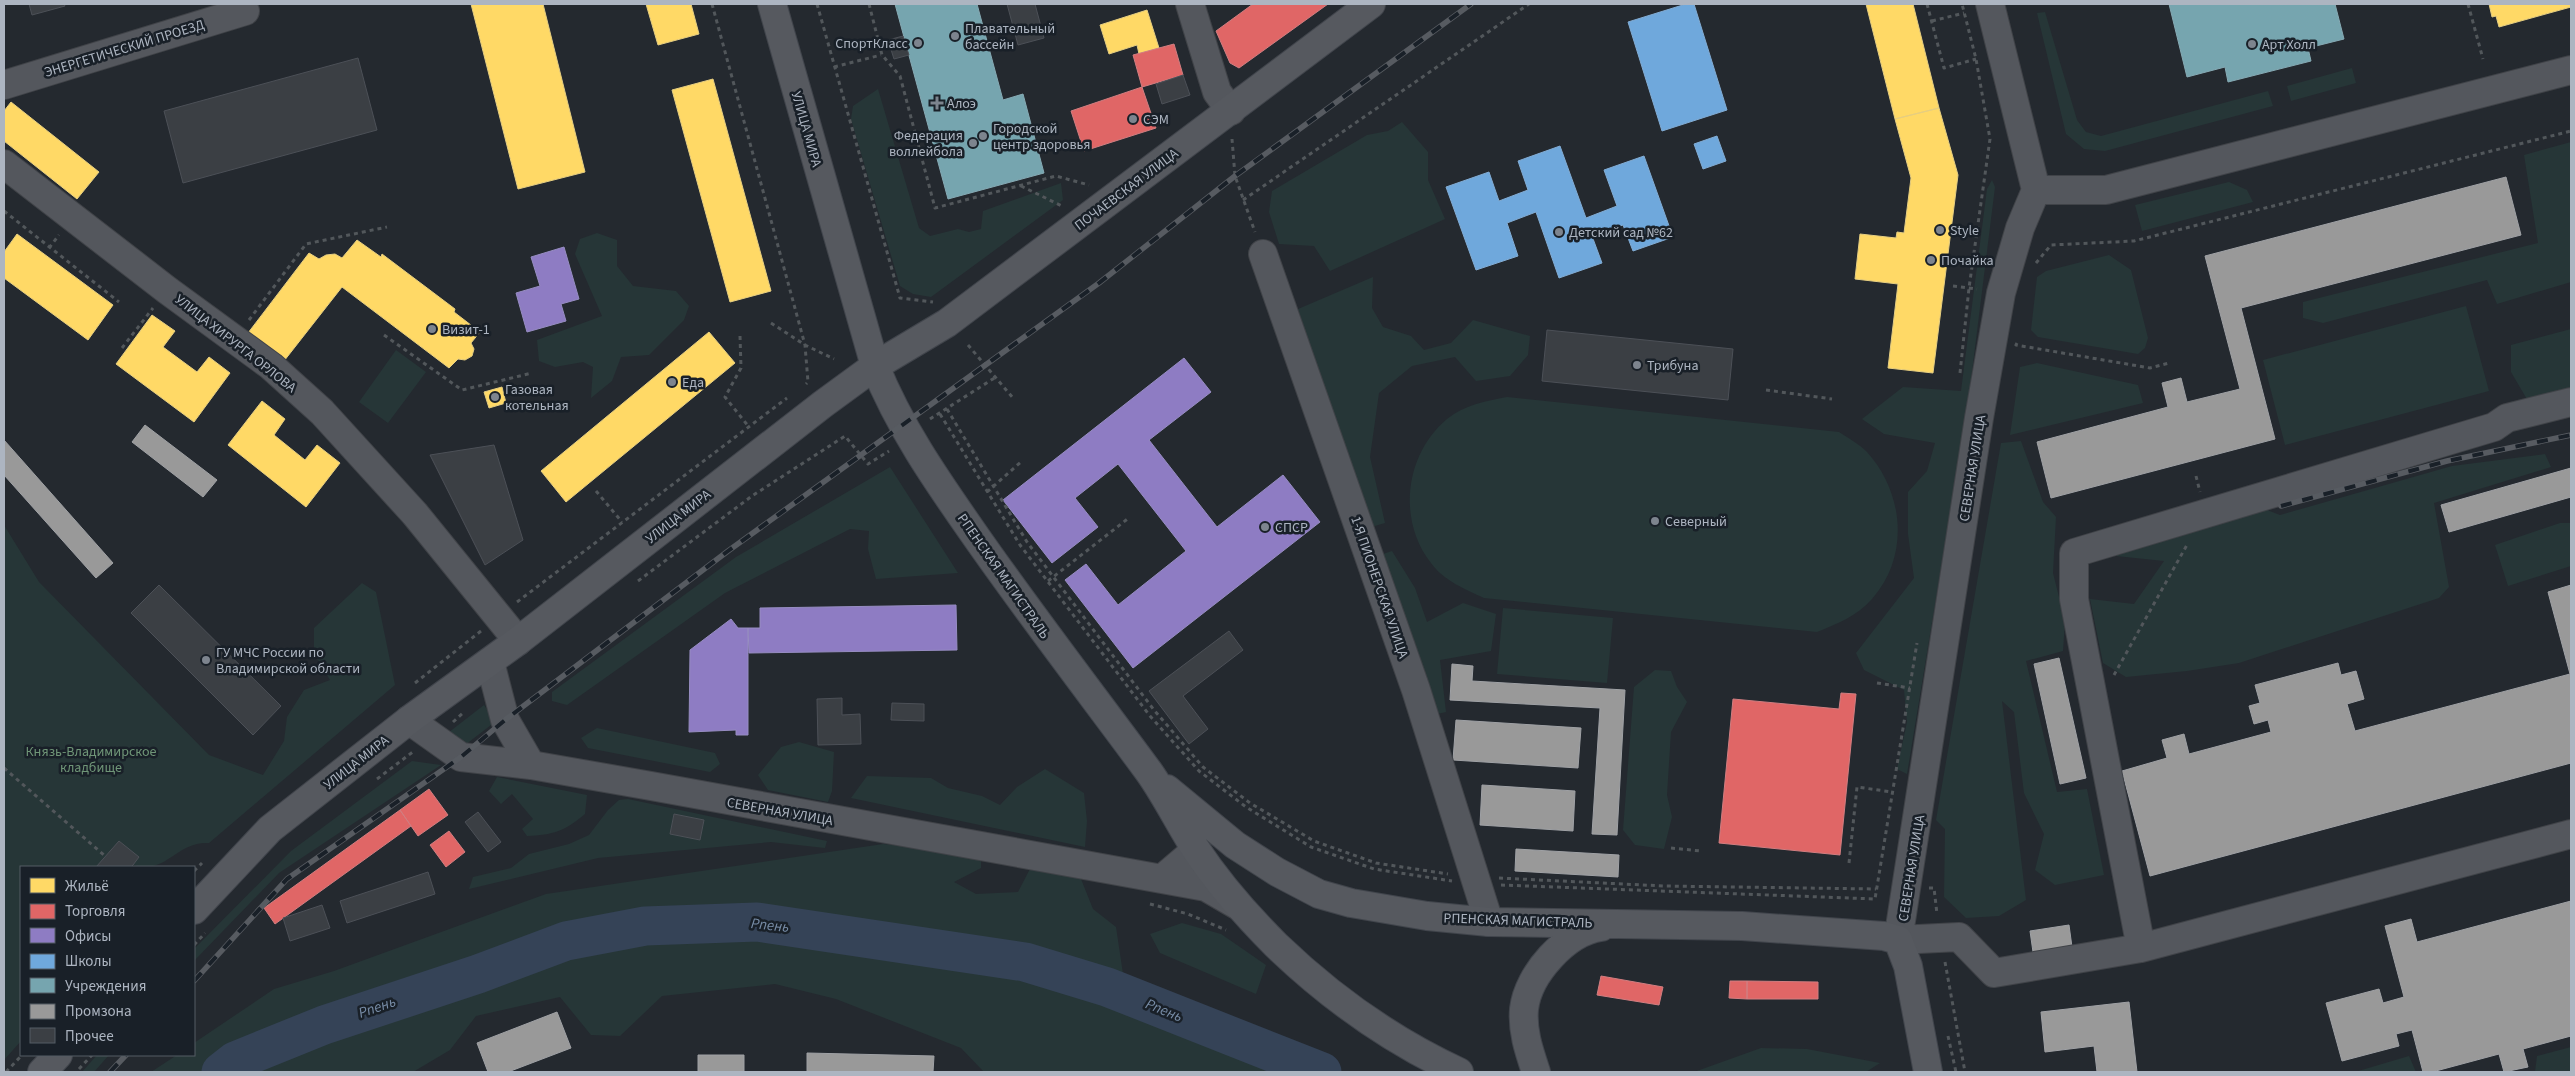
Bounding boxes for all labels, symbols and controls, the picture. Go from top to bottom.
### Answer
street label: ЭНЕРГЕТИЧЕСКИЙ ПРОЕЗД [42,15,207,83]
place label: Плавательный бассейн [965,19,1055,55]
marker: Плавательный бассейн [949,30,961,42]
place label: СпортКласс [835,34,909,54]
place label: Арт Холл [2262,35,2316,55]
marker: СпортКласс [912,37,924,49]
marker: Арт Холл [2246,38,2258,50]
street label: УЛИЦА МИРА [786,89,827,170]
place label: Алоэ [947,94,976,114]
marker: Алоэ [931,97,943,109]
place label: СЭМ [1143,110,1169,130]
marker: СЭМ [1127,113,1139,125]
place label: Городской центр здоровья [993,119,1090,155]
place label: Федерация воллейбола [889,126,963,162]
marker: Городской центр здоровья [977,130,989,142]
marker: Федерация воллейбола [967,137,979,149]
street label: ПОЧАЕВСКАЯ УЛИЦА [1070,144,1183,236]
place label: Style [1950,221,1979,241]
place label: Детский сад №62 [1569,223,1673,243]
marker: Style [1934,224,1946,236]
marker: Детский сад №62 [1553,226,1565,238]
place label: Почайка [1941,251,1994,271]
marker: Почайка [1925,254,1937,266]
street label: УЛИЦА ХИРУРГА ОРЛОВА [170,290,301,398]
place label: Визит-1 [442,320,490,340]
marker: Визит-1 [426,323,438,335]
place label: Трибуна [1647,356,1699,376]
marker: Трибуна [1631,359,1643,371]
place label: Еда [682,373,704,393]
marker: Еда [666,376,678,388]
place label: Газовая котельная [505,380,569,416]
marker: Газовая котельная [489,391,501,403]
street label: СЕВЕРНАЯ УЛИЦА [1955,413,1991,523]
street label: УЛИЦА МИРА [642,485,716,549]
street label: РПЕНСКАЯ МАГИСТРАЛЬ [952,510,1054,643]
place label: Северный [1665,512,1727,532]
street label: 1-Я ПИОНЕРСКАЯ УЛИЦА [1345,513,1413,662]
marker: Северный [1649,515,1661,527]
place label: СПСР [1275,518,1308,538]
marker: СПСР [1259,521,1271,533]
place label: ГУ МЧС России по Владимирской области [216,643,360,679]
marker: ГУ МЧС России по Владимирской области [200,654,212,666]
street label: УЛИЦА МИРА [320,731,394,795]
park label: Князь-Владимирское кладбище [25,742,157,778]
street label: СЕВЕРНАЯ УЛИЦА [725,793,835,831]
street label: СЕВЕРНАЯ УЛИЦА [1894,813,1930,923]
legend [20,866,195,1056]
text: Жильё [65,876,109,897]
text: Торговля [65,901,125,922]
street label: РПЕНСКАЯ МАГИСТРАЛЬ [1443,908,1593,934]
water label: Рпень [750,913,790,938]
text: Офисы [65,926,111,947]
text: Школы [65,951,112,972]
text: Учреждения [65,976,146,997]
water label: Рпень [356,991,399,1024]
water label: Рпень [1142,994,1186,1027]
text: Промзона [65,1001,132,1022]
text: Прочее [65,1026,114,1047]

